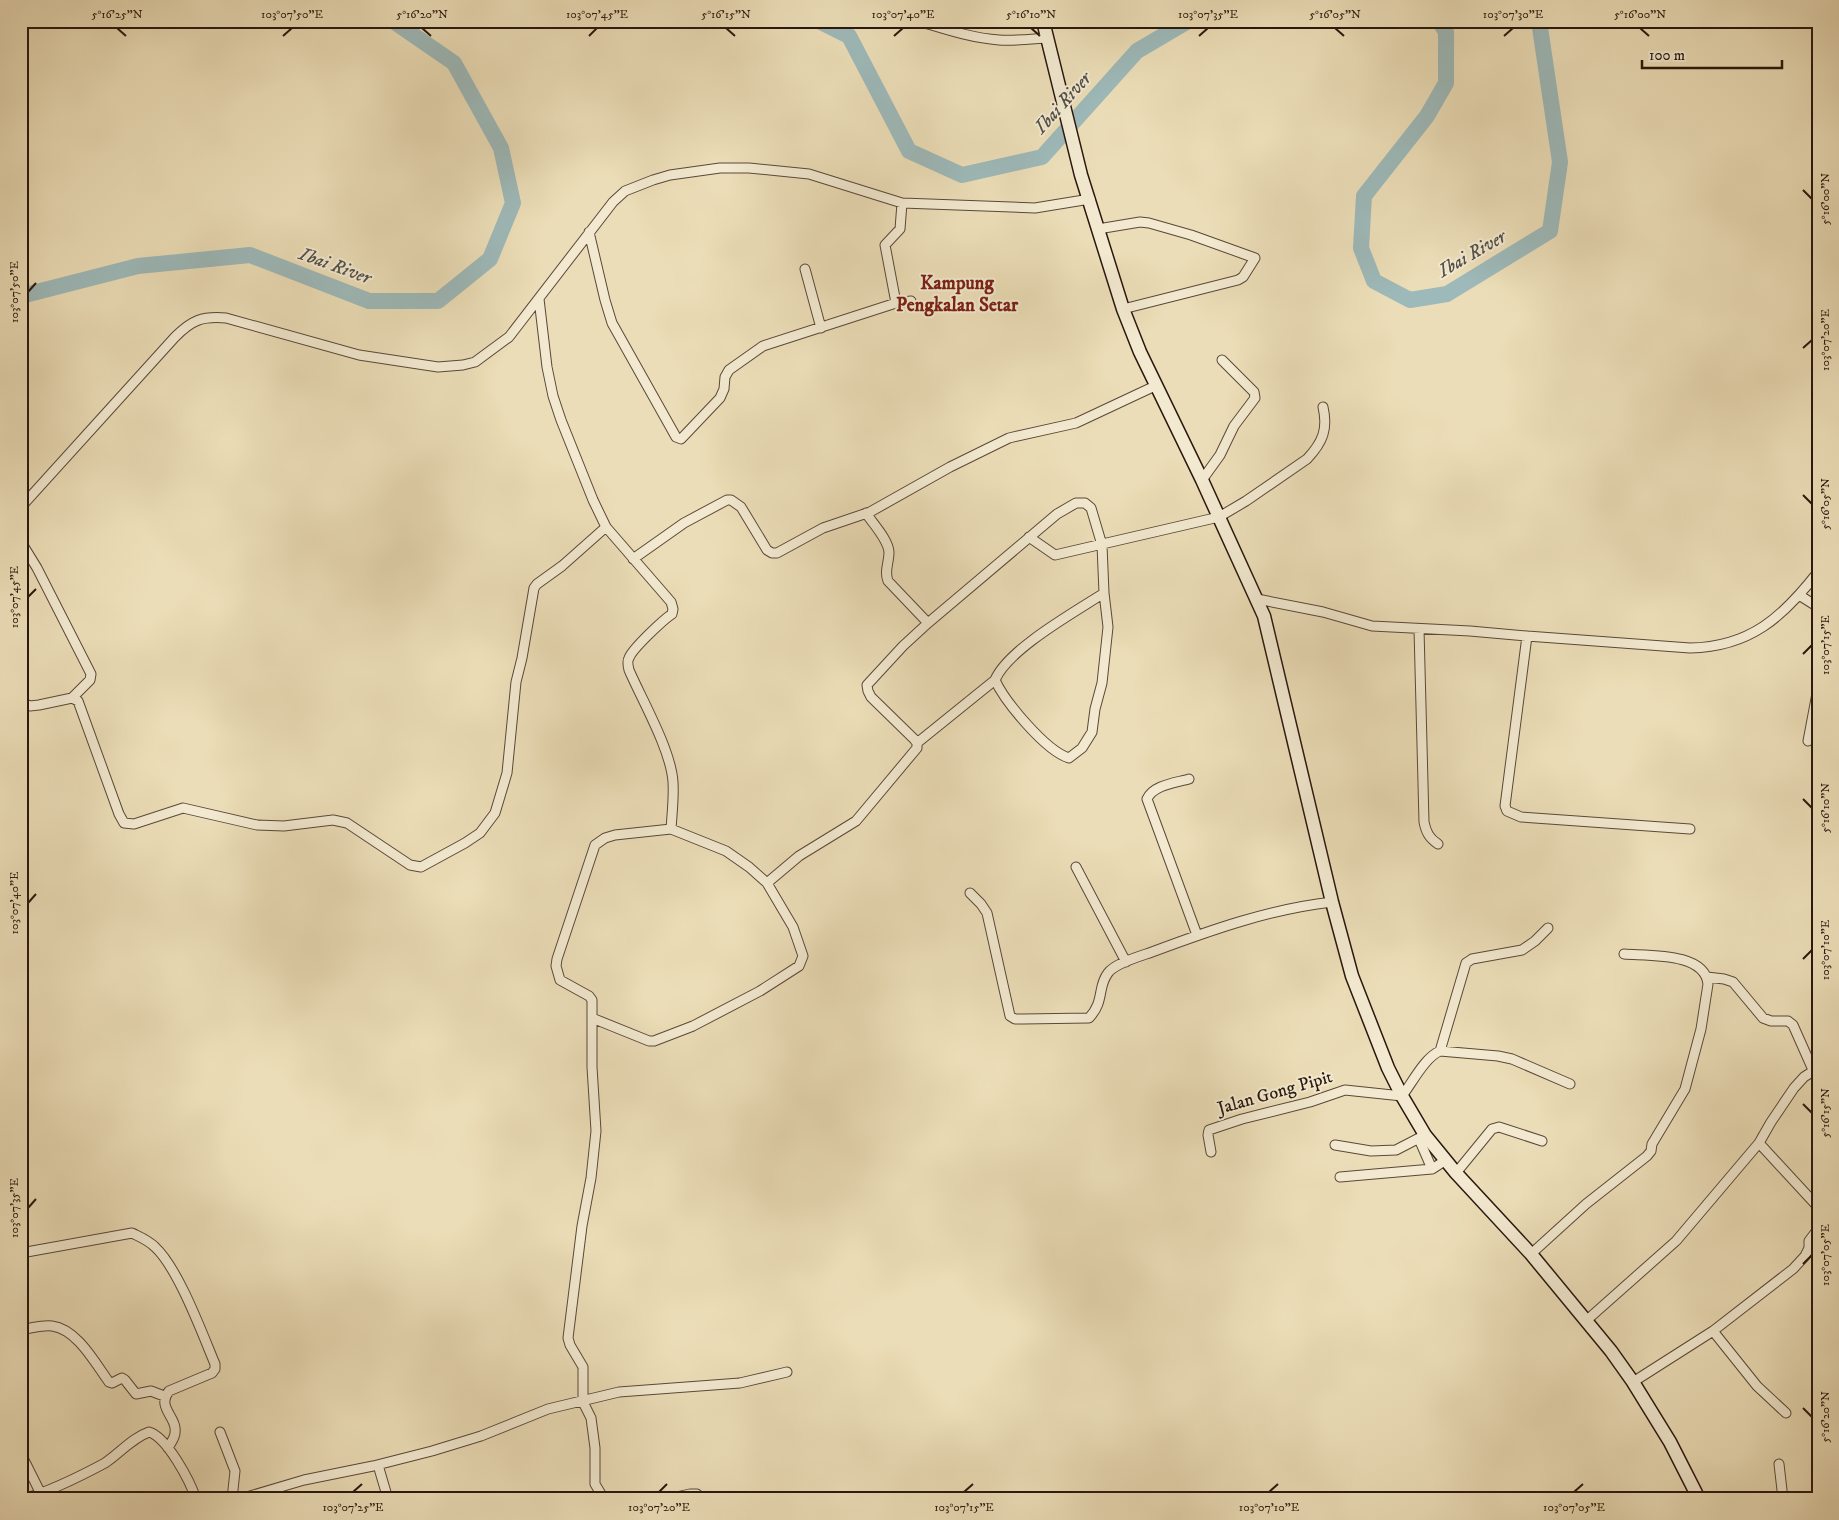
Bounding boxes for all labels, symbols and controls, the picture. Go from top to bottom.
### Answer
text: 5°16'25"N [91,7,143,22]
text: 103°07'50"E [261,7,323,22]
text: 5°16'20"N [396,7,448,22]
text: 103°07'45"E [566,7,629,22]
text: 5°16'15"N [701,7,751,22]
text: 103°07'40"E [872,7,935,22]
text: 5°16'10"N [1006,7,1056,22]
text: 103°07'35"E [1178,7,1238,22]
text: 5°16'05"N [1309,7,1361,22]
text: 103°07'30"E [1483,7,1544,22]
text: 5°16'00"N [1614,7,1666,22]
scale bar [1642,38,1782,70]
text: 100 m [1649,46,1685,65]
water label: Ibai River [1029,66,1098,139]
text: 5°16'00"N [1818,173,1833,225]
water label: Ibai River [1433,224,1512,283]
water label: Ibai River [295,242,376,290]
text: 103°07'50"E [7,261,22,323]
district label: Kampung Pengkalan Setar [896,272,1019,317]
text: 103°07'20"E [1818,309,1833,371]
text: 5°16'05"N [1818,478,1833,530]
text: 103°07'45"E [7,565,22,628]
text: 103°07'15"E [1818,615,1833,675]
text: 5°16'10"N [1818,783,1833,833]
text: 103°07'40"E [7,871,22,934]
text: 103°07'10"E [1818,919,1833,980]
street label: Jalan Gong Pipit [1213,1066,1335,1120]
text: 5°16'15"N [1818,1088,1833,1138]
text: 103°07'35"E [7,1178,22,1238]
text: 103°07'05"E [1818,1224,1833,1286]
text: 5°16'20"N [1818,1391,1833,1443]
text: 103°07'25"E [322,1500,384,1515]
text: 103°07'20"E [628,1500,690,1515]
text: 103°07'15"E [934,1500,994,1515]
text: 103°07'10"E [1239,1500,1300,1515]
text: 103°07'05"E [1543,1500,1605,1515]

